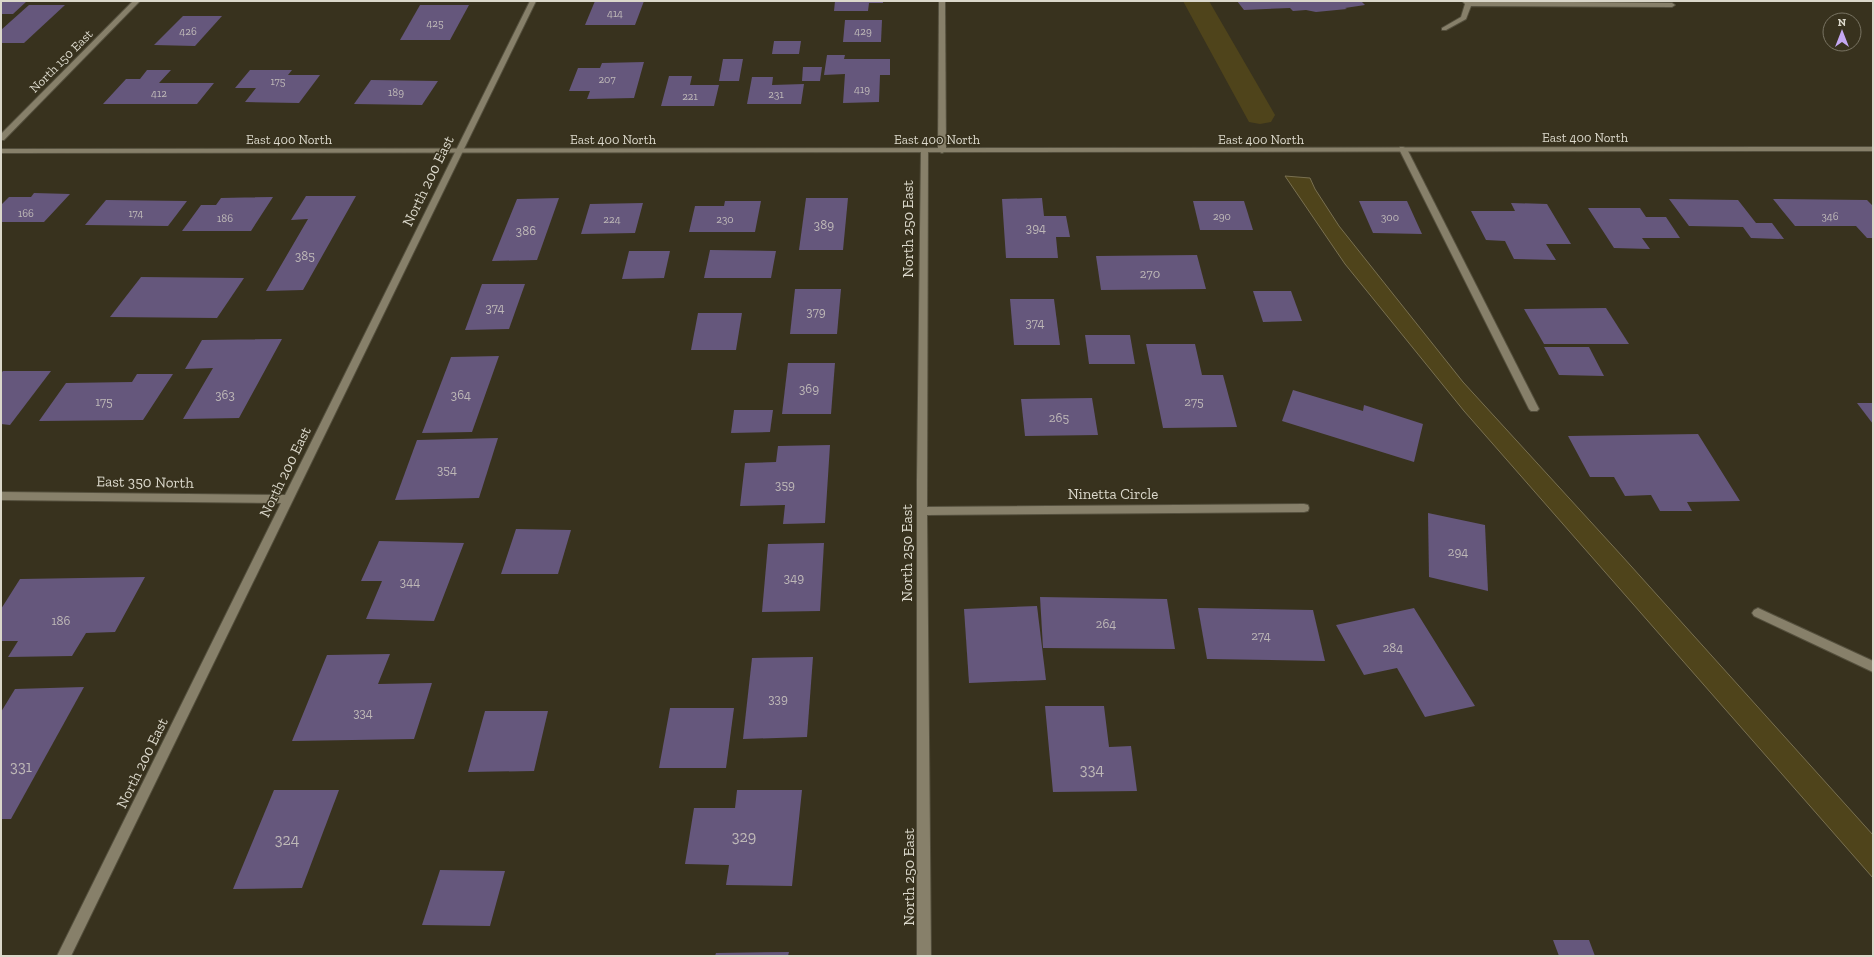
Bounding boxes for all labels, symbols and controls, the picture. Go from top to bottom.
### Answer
house number: 414 [607,7,623,20]
north arrow [1822,12,1862,52]
text: N [1838,16,1847,29]
house number: 425 [426,17,444,30]
house number: 426 [179,25,197,38]
house number: 429 [854,25,872,38]
street label: North 150 East [26,26,96,96]
house number: 207 [598,73,616,86]
house number: 175 [271,75,286,88]
house number: 419 [854,83,870,96]
house number: 189 [388,86,404,99]
house number: 412 [151,87,167,100]
house number: 231 [768,88,784,101]
house number: 221 [682,90,699,103]
street label: East 400 North [1542,130,1629,145]
street label: East 400 North [246,132,333,147]
street label: North 200 East [398,132,458,229]
street label: East 400 North [570,132,657,147]
street label: East 400 North [894,132,981,147]
street label: East 400 North [1218,132,1305,147]
street label: North 250 East [899,180,917,278]
house number: 166 [18,207,34,220]
house number: 174 [129,207,144,220]
house number: 290 [1213,210,1231,223]
house number: 346 [1821,210,1839,223]
house number: 300 [1381,211,1399,224]
house number: 186 [217,212,233,225]
house number: 224 [603,213,621,226]
house number: 230 [716,213,734,226]
house number: 389 [814,217,834,232]
house number: 394 [1026,220,1046,235]
house number: 386 [516,223,536,238]
house number: 385 [295,248,315,263]
house number: 270 [1140,266,1160,281]
house number: 374 [485,300,505,315]
house number: 379 [806,304,826,319]
house number: 374 [1025,315,1045,330]
house number: 369 [799,381,819,396]
house number: 363 [215,387,235,402]
house number: 364 [451,387,471,402]
house number: 175 [95,394,113,409]
house number: 275 [1184,394,1204,409]
house number: 265 [1049,410,1069,425]
street label: North 200 East [255,423,315,520]
house number: 354 [437,462,457,477]
street label: East 350 North [96,472,194,492]
house number: 359 [775,477,795,492]
street label: Ninetta Circle [1068,485,1158,503]
street label: North 250 East [898,504,916,602]
house number: 294 [1448,544,1468,559]
house number: 349 [784,570,804,585]
house number: 344 [400,574,420,589]
house number: 186 [52,613,71,628]
house number: 264 [1096,616,1116,631]
house number: 274 [1251,628,1271,643]
house number: 284 [1383,640,1403,655]
house number: 339 [768,691,788,706]
house number: 334 [353,705,373,720]
street label: North 200 East [112,714,172,811]
house number: 331 [10,757,32,776]
house number: 334 [1080,760,1105,779]
house number: 329 [732,827,756,846]
street label: North 250 East [900,828,918,926]
house number: 324 [275,830,300,849]

